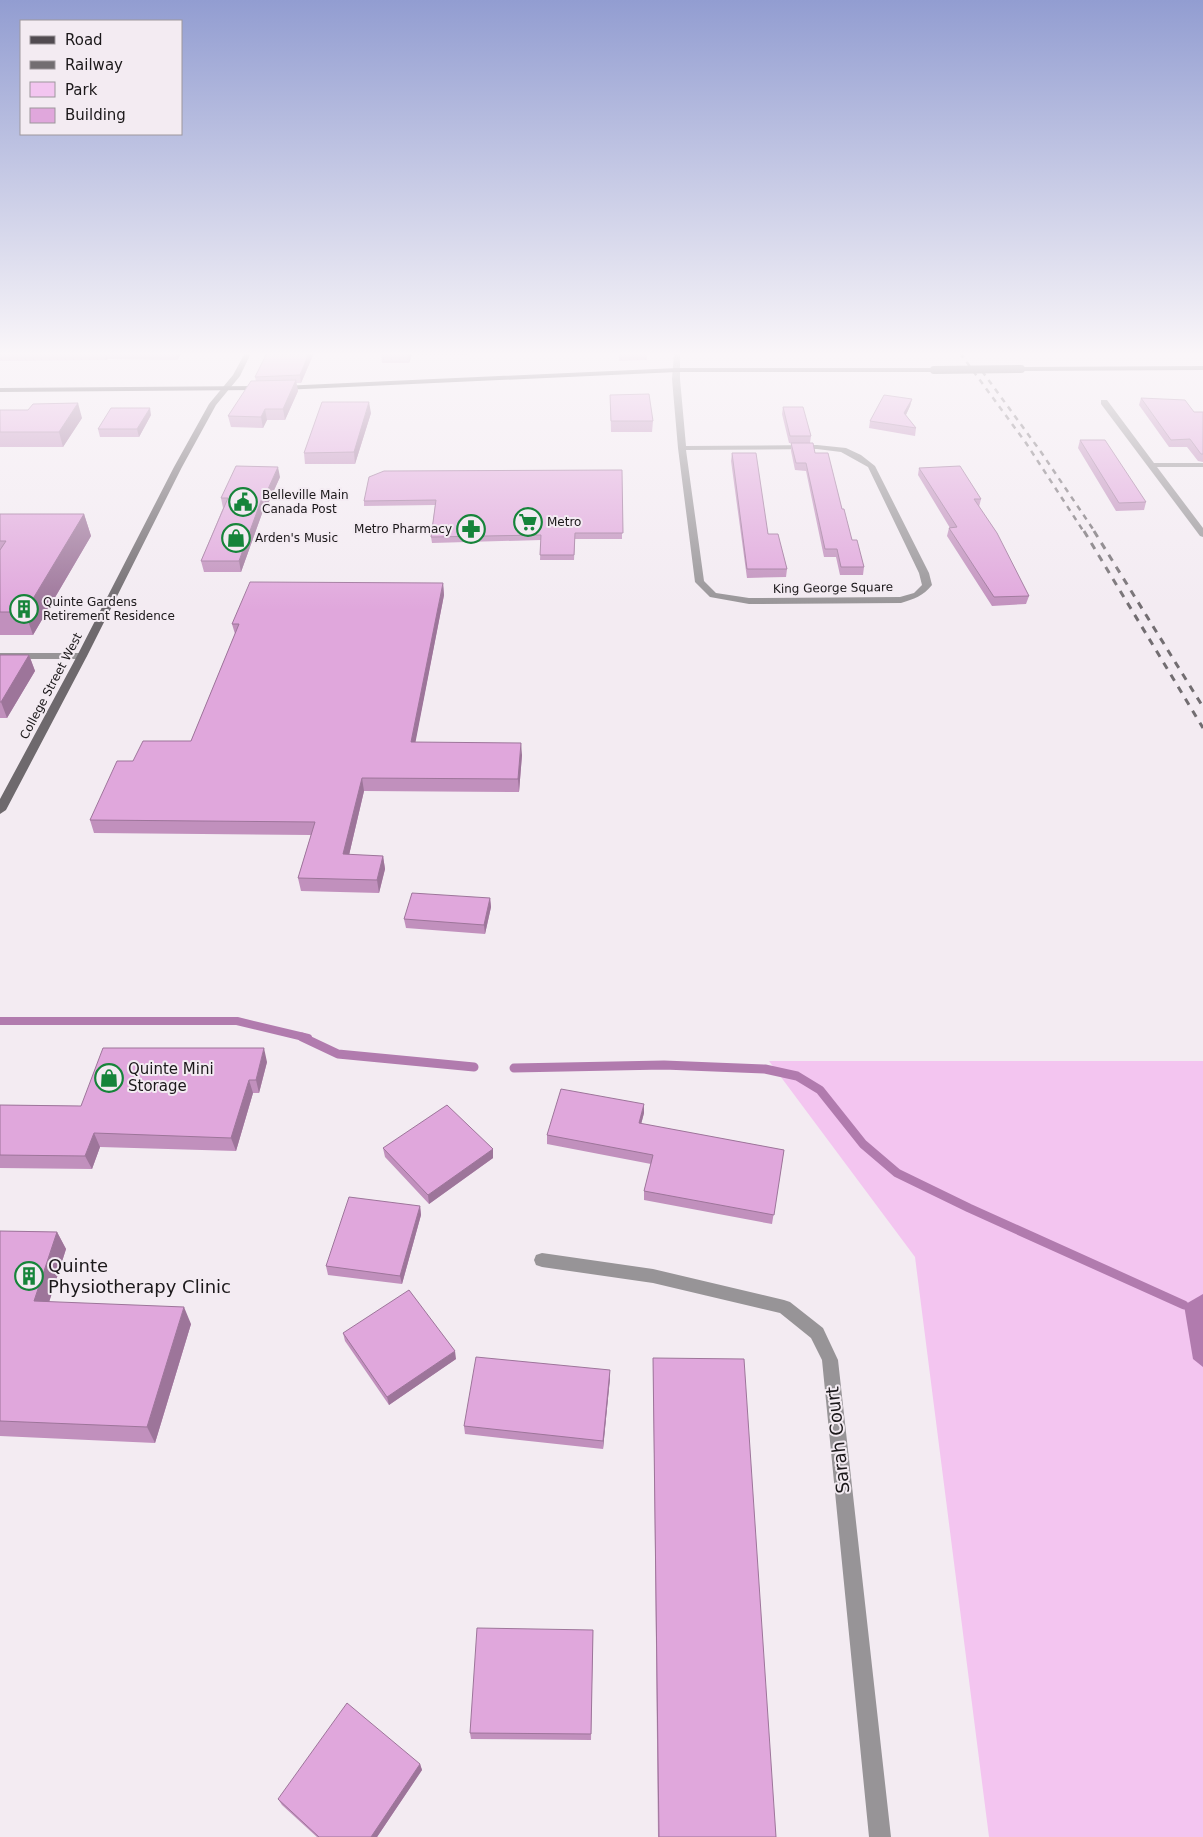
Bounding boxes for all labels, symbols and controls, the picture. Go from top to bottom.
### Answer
legend [20,20,182,135]
text: Road [65,31,103,49]
text: Railway [65,56,123,74]
text: Park [65,81,98,99]
text: Building [65,106,126,124]
public building icon: Belleville Main Canada Post [228,487,258,517]
place label: Belleville Main Canada Post [262,488,349,516]
supermarket icon: Metro [513,507,543,537]
pharmacy icon: Metro Pharmacy [456,514,486,544]
place label: Metro [547,515,581,529]
place label: Metro Pharmacy [354,522,452,536]
shop icon: Arden's Music [221,523,251,553]
place label: Arden's Music [255,531,338,545]
street label: King George Square [773,580,893,596]
building icon: Quinte Gardens Retirement Residence [9,594,39,624]
place label: Quinte Gardens Retirement Residence [43,595,175,623]
street label: College Street West [17,630,85,742]
place label: Quinte Mini Storage [128,1060,214,1095]
shop icon: Quinte Mini Storage [94,1063,124,1093]
place label: Quinte Physiotherapy Clinic [48,1255,231,1297]
building icon: Quinte Physiotherapy Clinic [14,1261,44,1291]
street label: Sarah Court [821,1386,854,1495]

